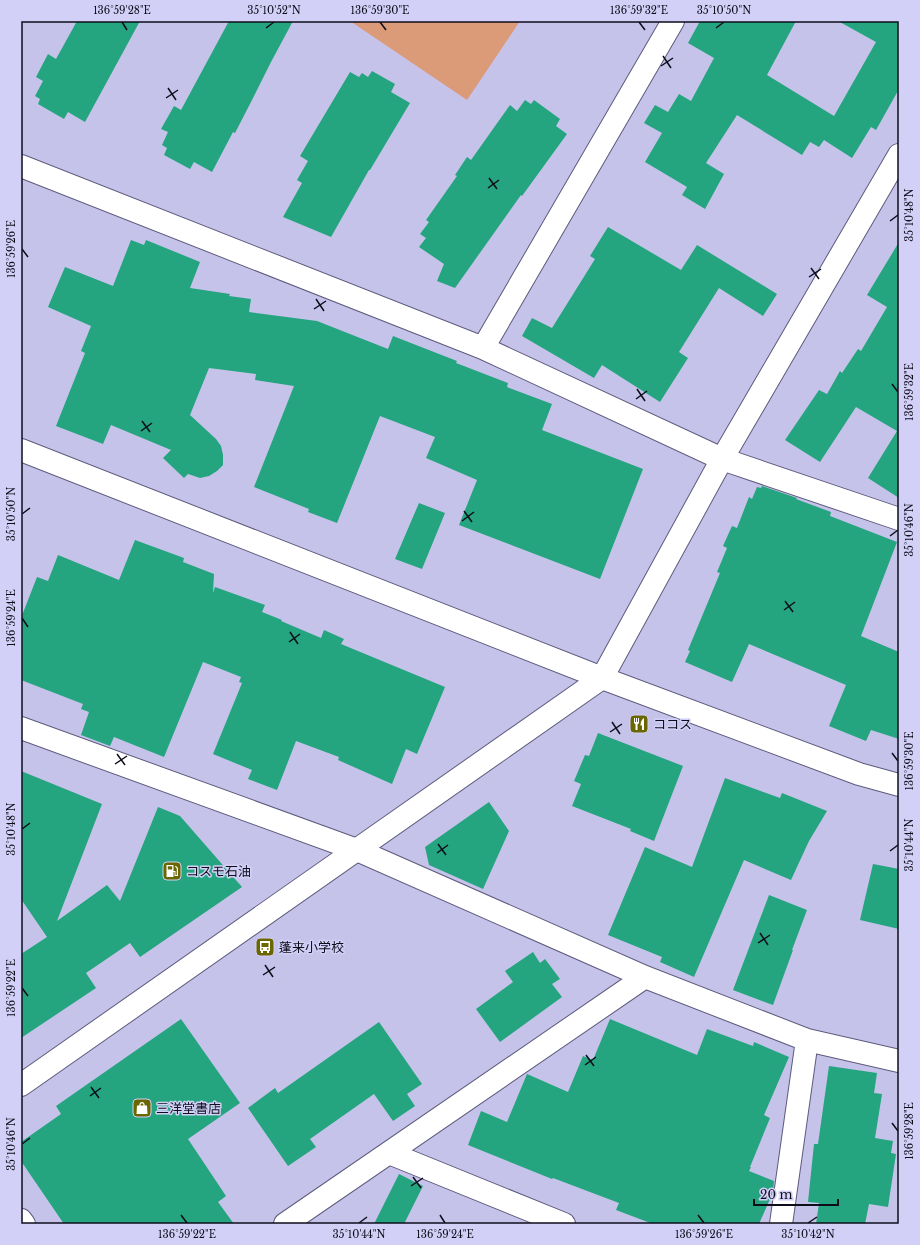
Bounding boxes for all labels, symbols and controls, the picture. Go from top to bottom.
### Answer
text: 136°59'28"E [93,4,151,17]
text: 35°10'52"N [247,4,301,17]
text: 136°59'30"E [351,4,409,17]
text: 136°59'32"E [610,4,668,17]
text: 35°10'50"N [697,4,751,17]
text: 35°10'48"N [903,188,916,242]
text: 136°59'26"E [5,220,18,278]
text: 136°59'32"E [903,363,916,421]
text: 35°10'50"N [5,487,18,541]
text: 35°10'46"N [903,503,916,557]
text: 136°59'24"E [5,589,18,647]
restaurant icon: ココス [628,713,650,735]
place label: ココス [653,716,692,733]
text: 136°59'30"E [903,732,916,790]
text: 35°10'48"N [5,802,18,856]
text: 35°10'44"N [903,819,916,871]
fuel station icon: コスモ石油 [161,860,183,882]
place label: コスモ石油 [186,863,251,880]
bus stop icon: 蓬来小学校 [254,936,276,958]
place label: 蓬来小学校 [279,939,344,956]
text: 136°59'22"E [5,959,18,1017]
shop icon: 三洋堂書店 [131,1097,153,1119]
place label: 三洋堂書店 [156,1100,221,1117]
text: 136°59'28"E [903,1102,916,1160]
text: 35°10'46"N [5,1117,18,1171]
scale bar [754,1181,838,1207]
text: 20 m [760,1187,792,1202]
text: 136°59'22"E [158,1228,216,1241]
text: 35°10'44"N [333,1228,385,1241]
text: 136°59'24"E [416,1228,474,1241]
text: 136°59'26"E [675,1228,733,1241]
text: 35°10'42"N [781,1228,835,1241]

